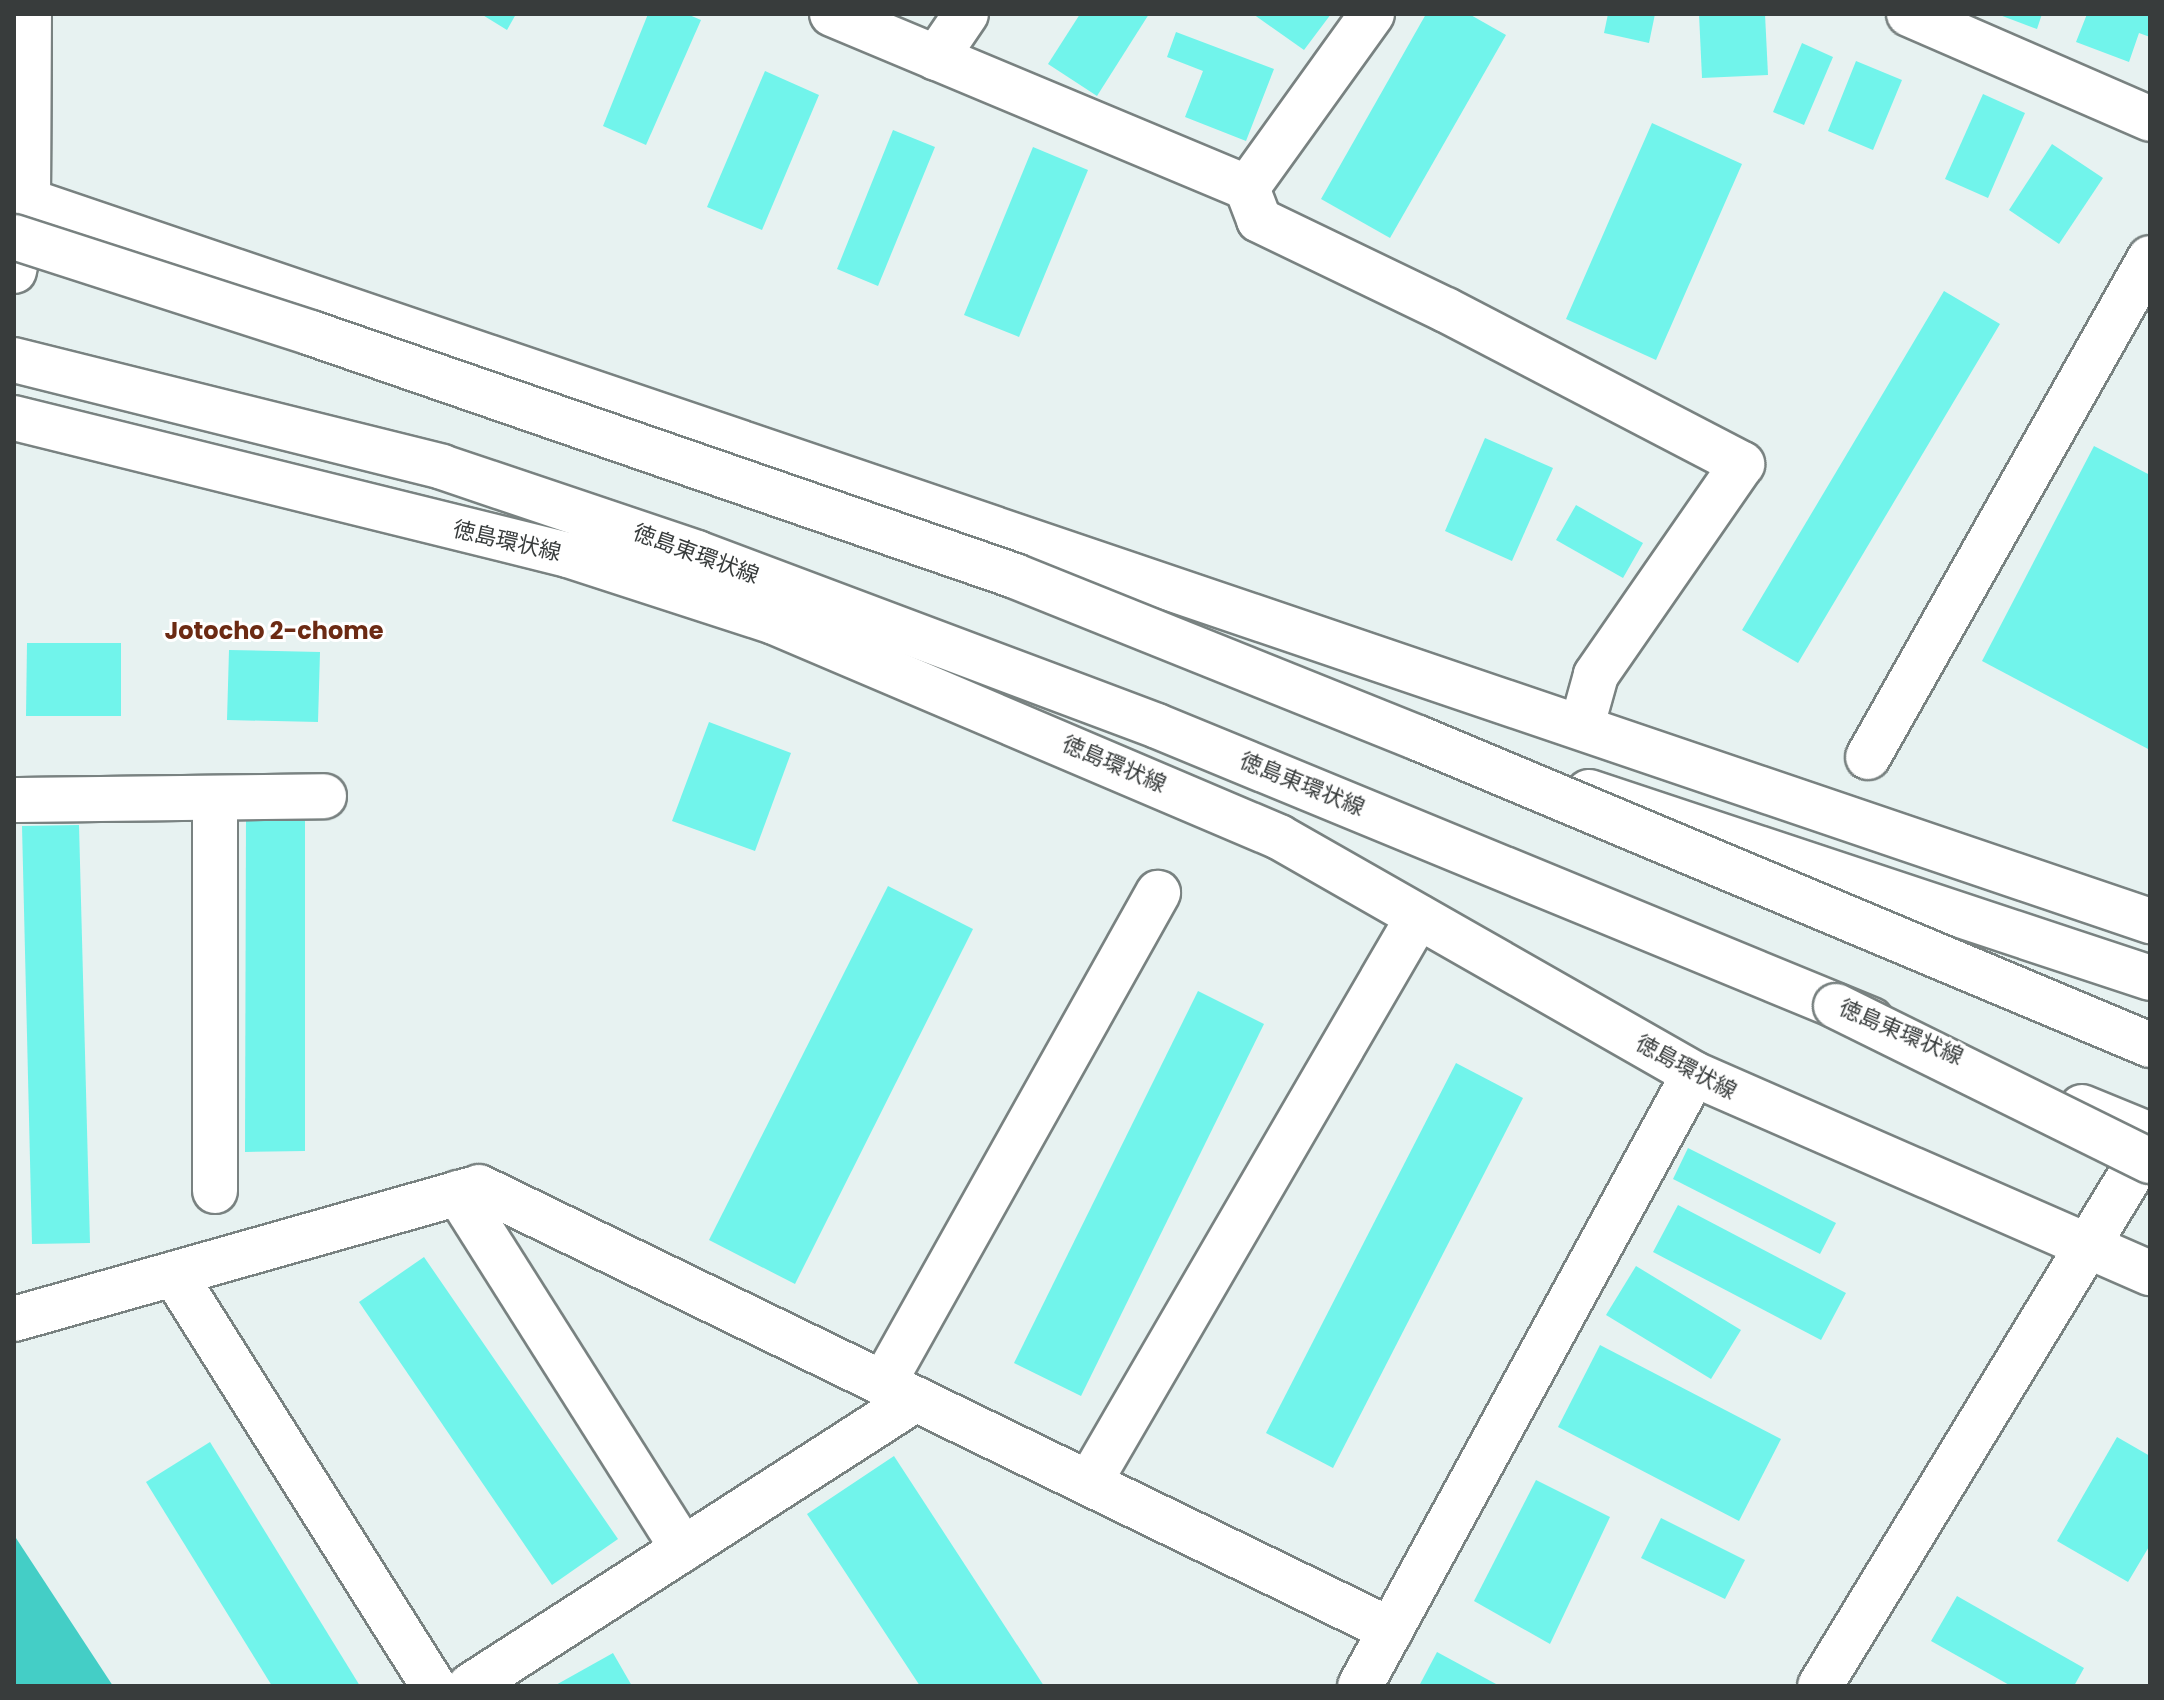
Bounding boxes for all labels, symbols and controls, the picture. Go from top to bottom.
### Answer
street label: 徳島環状線 [450,516,564,566]
street label: 徳島東環状線 [629,519,763,589]
district label: Jotocho 2-chome [164,617,384,645]
street label: 徳島環状線 [1058,730,1170,798]
street label: 徳島東環状線 [1236,747,1368,821]
street label: 徳島東環状線 [1835,994,1967,1070]
street label: 徳島環状線 [1631,1030,1741,1104]

